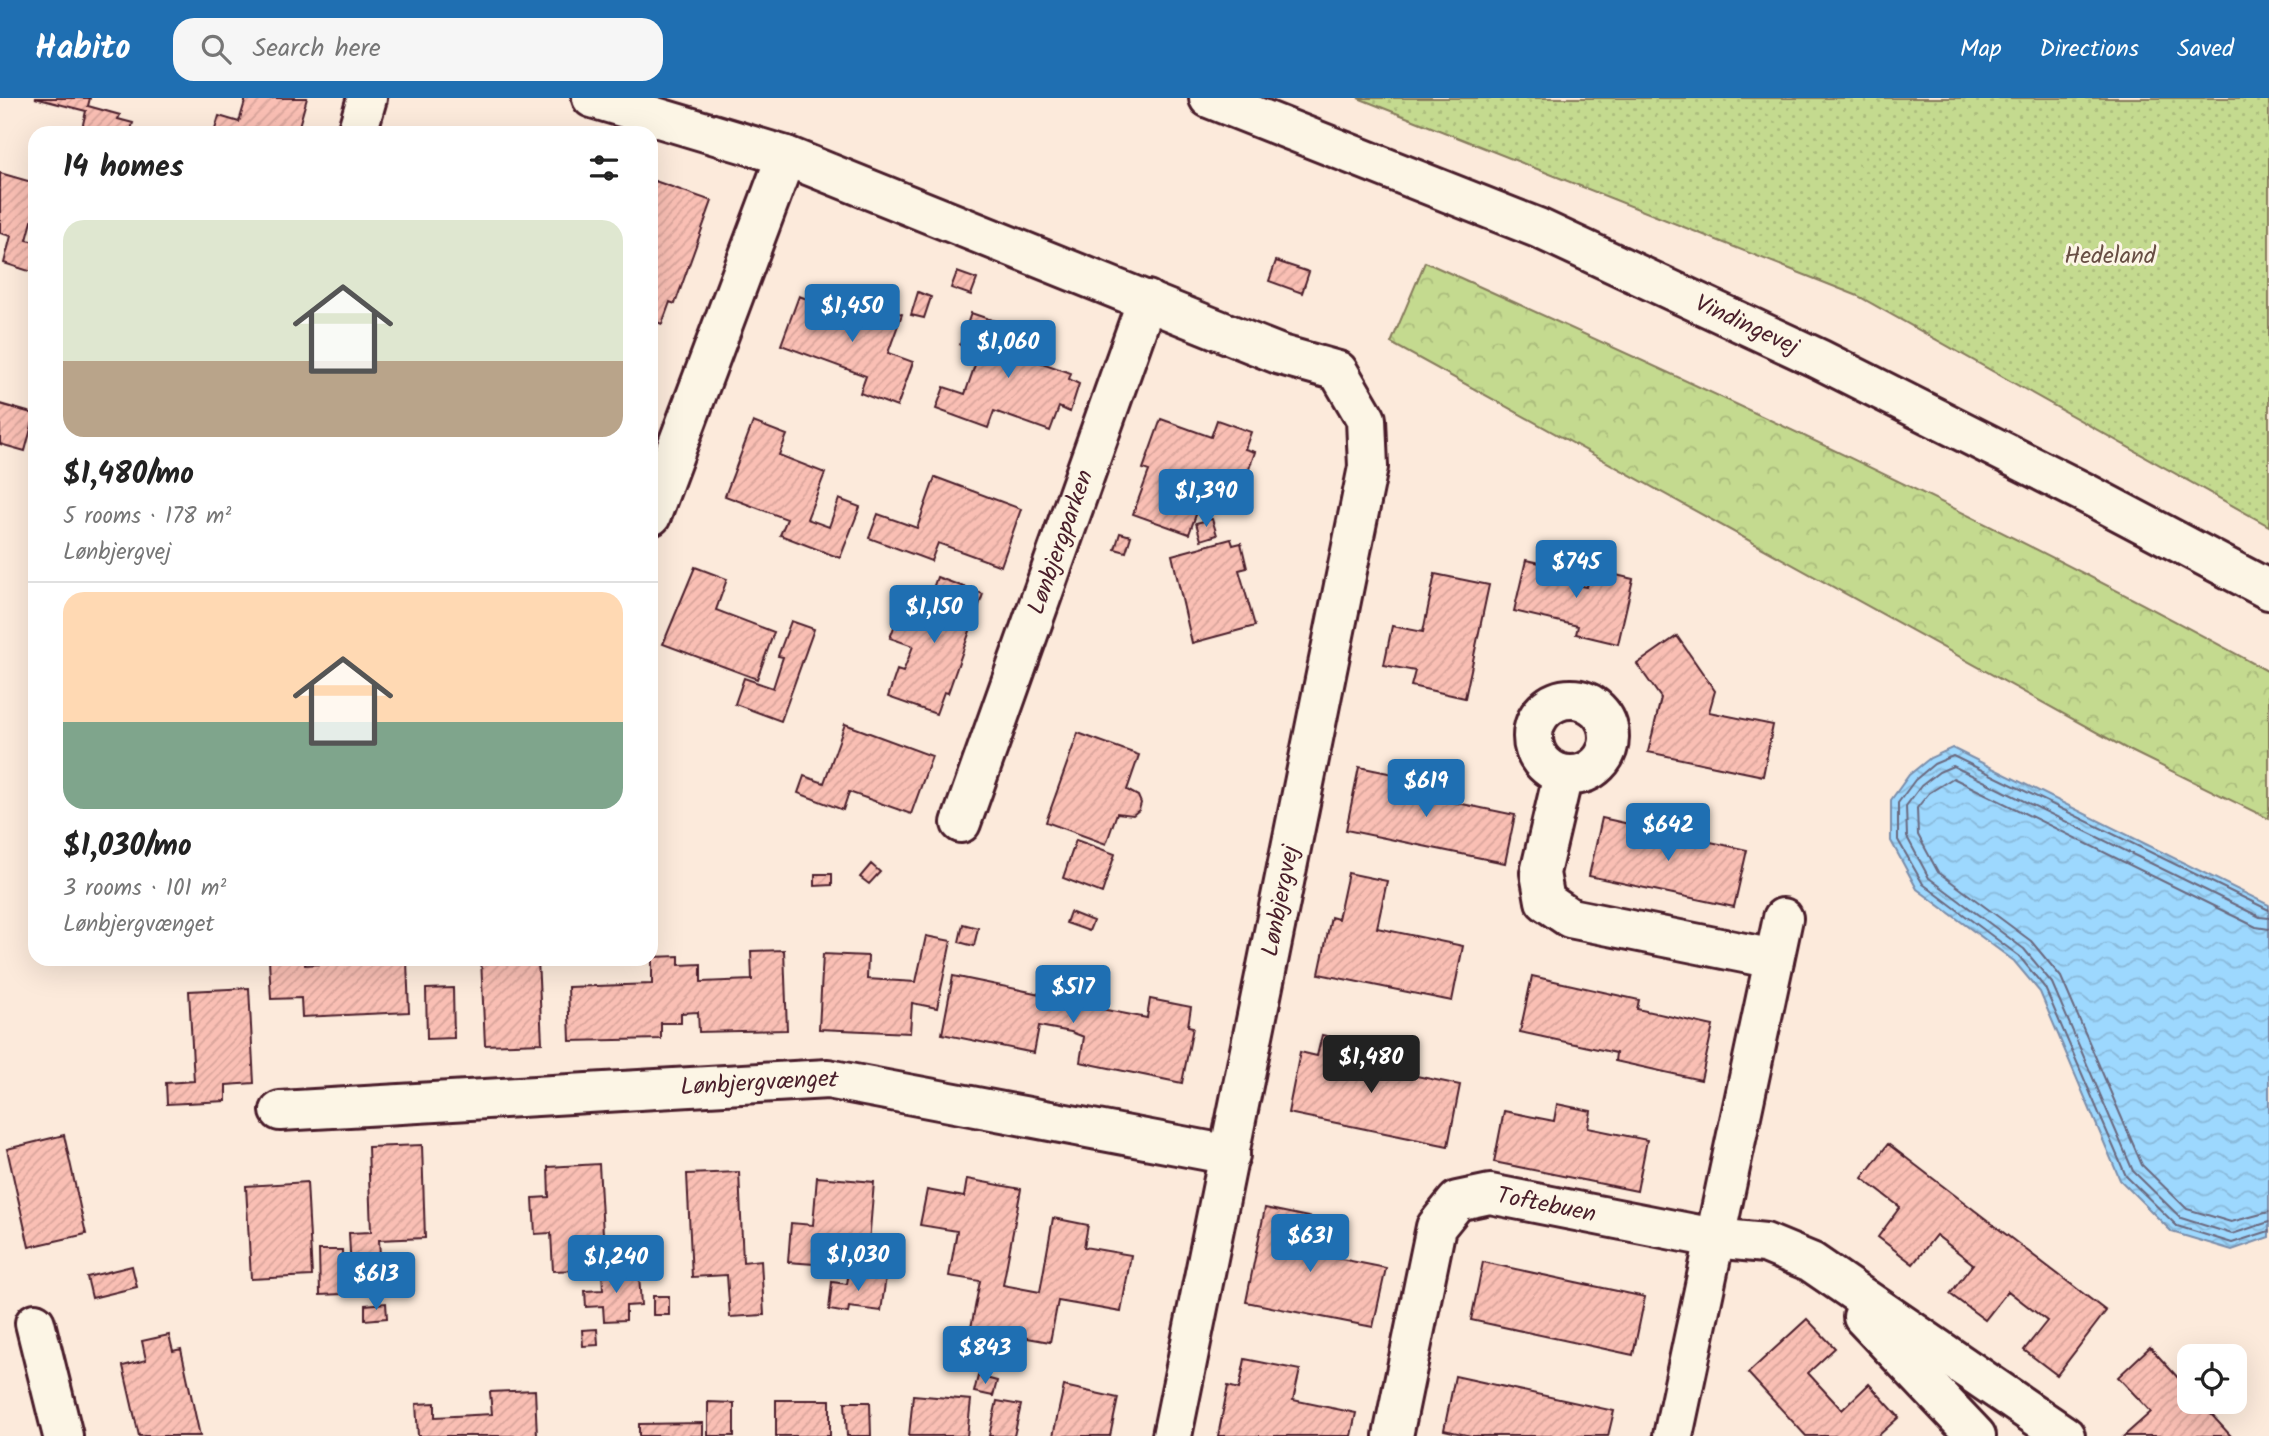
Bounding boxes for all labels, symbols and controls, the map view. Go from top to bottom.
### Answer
search box [173,18,663,81]
text: Habito [35,23,131,76]
text: Search here [253,28,381,70]
icon: search [197,30,235,68]
text: Map [1960,30,2002,69]
text: Directions [2040,30,2139,69]
text: Saved [2177,30,2234,69]
text: 14 homes [63,144,184,192]
icon: filters [585,149,623,187]
park label: Hedeland [2064,237,2157,276]
icon: home [280,266,406,392]
street label: Vindingevej [1688,284,1806,367]
pin: $1,450 [795,285,909,344]
text: $1,450 [821,289,883,325]
pin: $1,060 [951,320,1065,380]
text: $1,060 [977,325,1039,361]
text: $1,480/mo [63,451,194,499]
street label: Lønbjergparken [1017,464,1105,620]
pin: $1,390 [1149,470,1263,529]
text: $1,390 [1175,474,1237,510]
text: 5 rooms · 178 m² [63,499,231,535]
text: Lønbjergvej [63,535,171,571]
pin: $745 [1535,540,1617,600]
text: $745 [1552,545,1600,581]
pin: $1,150 [877,586,991,645]
text: $1,150 [906,590,962,626]
icon: home [280,638,406,764]
pin: $619 [1385,760,1467,819]
text: $619 [1404,764,1448,800]
pin: $642 [1627,804,1709,863]
text: $642 [1642,808,1694,844]
text: $1,030/mo [63,823,192,871]
street label: Lønbjergvej [1251,841,1311,960]
text: 3 rooms · 101 m² [63,871,226,907]
text: Lønbjergvænget [63,907,214,943]
pin: $517 [1032,965,1114,1025]
text: $517 [1051,970,1095,1006]
pin: $1,480 [1314,1035,1428,1095]
text: $1,480 [1339,1040,1403,1076]
street label: Lønbjergvænget [679,1059,842,1107]
street label: Toftebuen [1493,1176,1600,1234]
pin: $631 [1269,1214,1351,1274]
text: $631 [1287,1219,1333,1255]
pin: $1,030 [801,1234,915,1293]
pin: $1,240 [559,1236,673,1295]
text: $1,030 [827,1238,889,1274]
text: $1,240 [584,1240,648,1276]
pin: $613 [335,1252,417,1312]
text: $613 [353,1257,399,1293]
pin: $843 [944,1326,1026,1386]
text: $843 [959,1331,1011,1367]
map controls [2177,1344,2247,1414]
button: locate [2177,1344,2247,1414]

